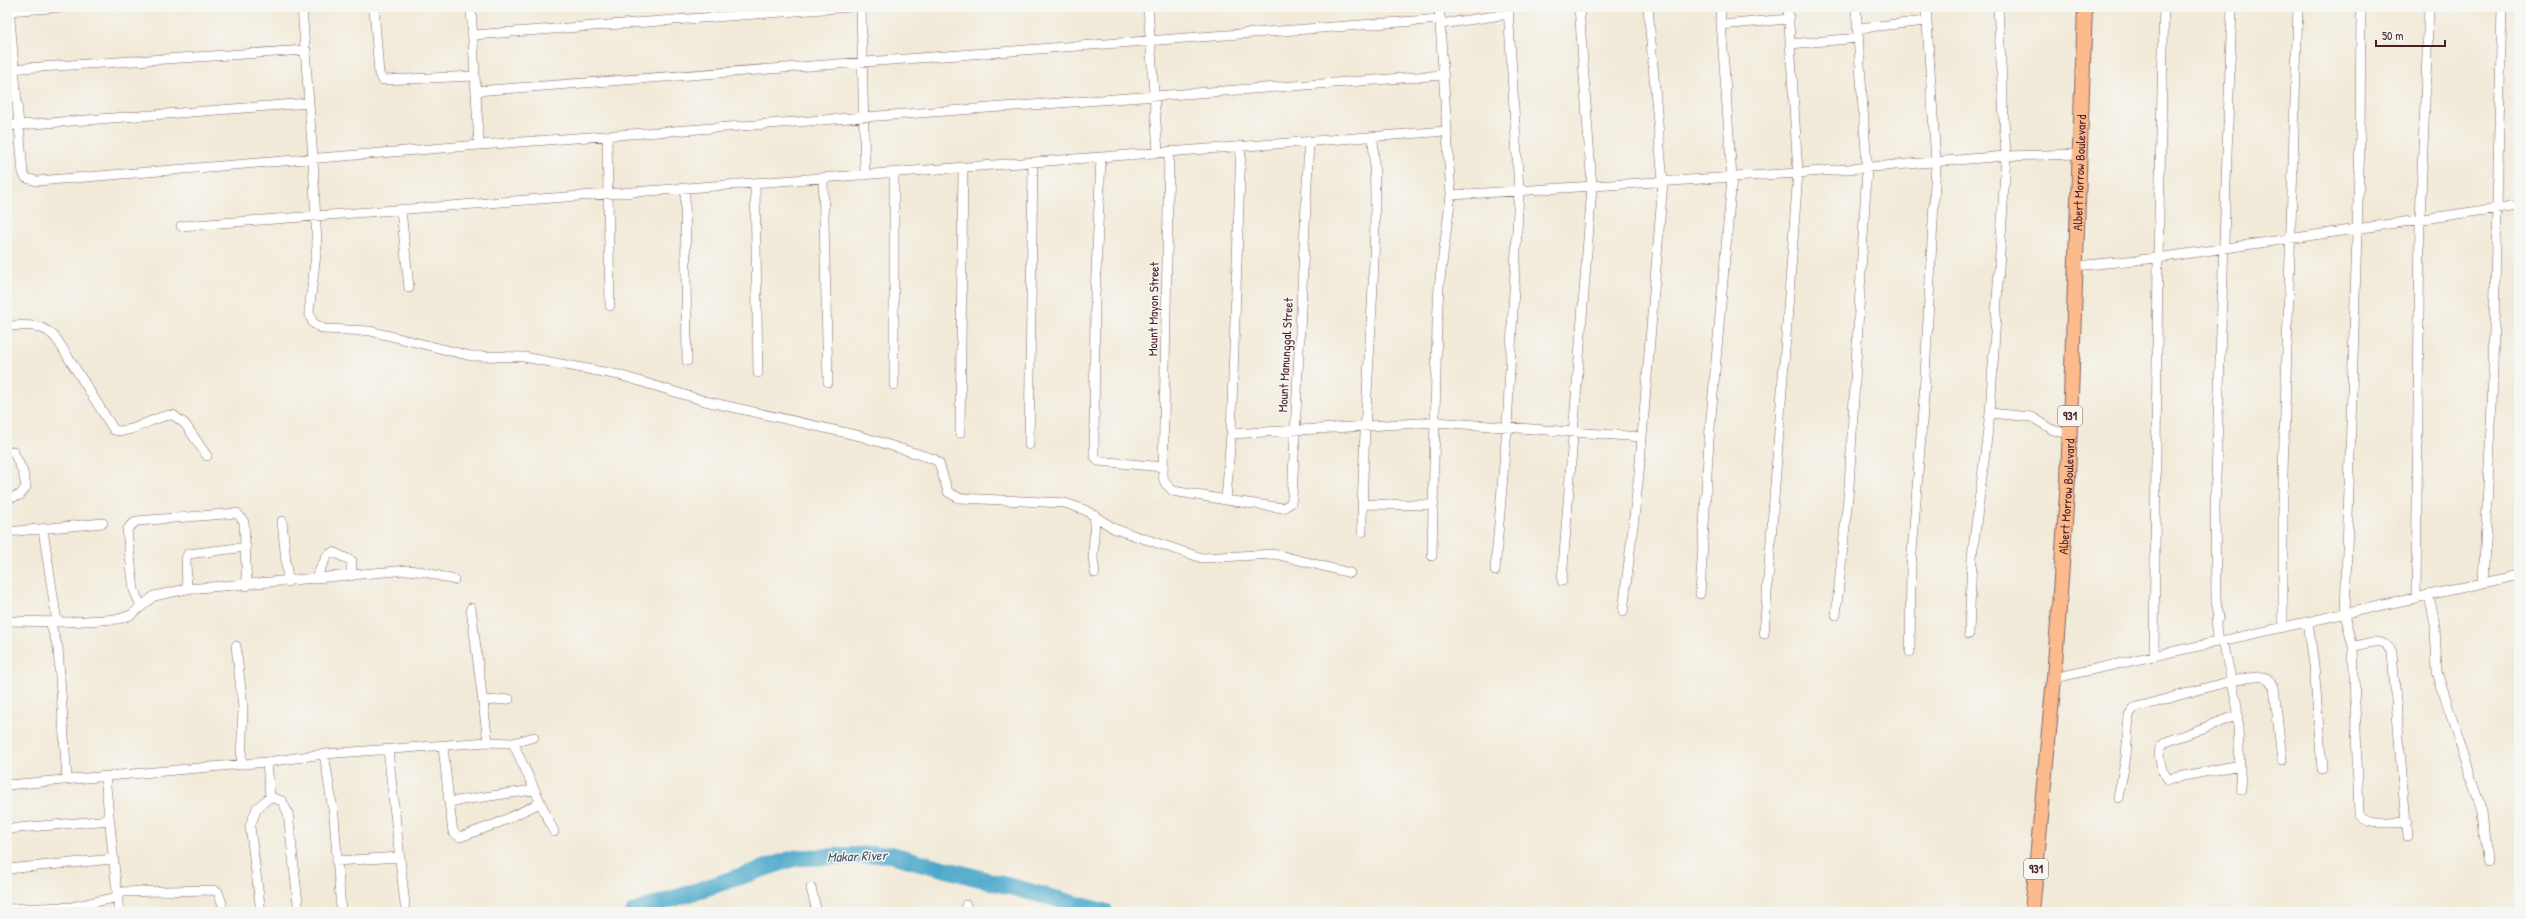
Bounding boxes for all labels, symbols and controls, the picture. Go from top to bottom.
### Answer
scale bar [2376,22,2445,48]
text: 50 m [2382,27,2403,44]
street label: Albert Morrow Boulevard [2068,114,2090,231]
street label: Mount Mayon Street [1143,261,1163,356]
street label: Mount Manunggal Street [1273,297,1297,413]
road number: 931 [2058,406,2082,426]
street label: Albert Morrow Boulevard [2054,438,2078,555]
water label: Makar River [827,845,889,866]
road number: 931 [2024,859,2048,879]

